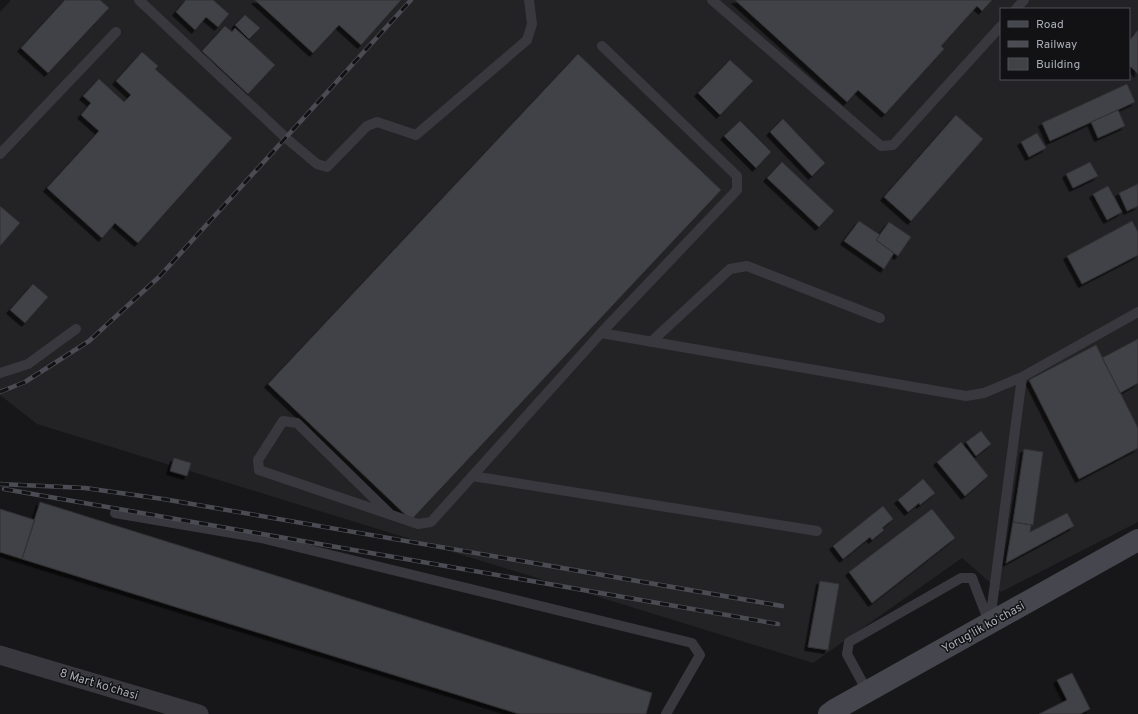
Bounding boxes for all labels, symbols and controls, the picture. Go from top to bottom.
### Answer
legend [1000,8,1130,80]
text: Road [1036,17,1064,33]
text: Railway [1036,37,1077,53]
text: Building [1036,57,1080,73]
street label: Yorug'lik koʻchasi [939,598,1028,657]
street label: 8 Mart koʻchasi [57,665,140,704]

